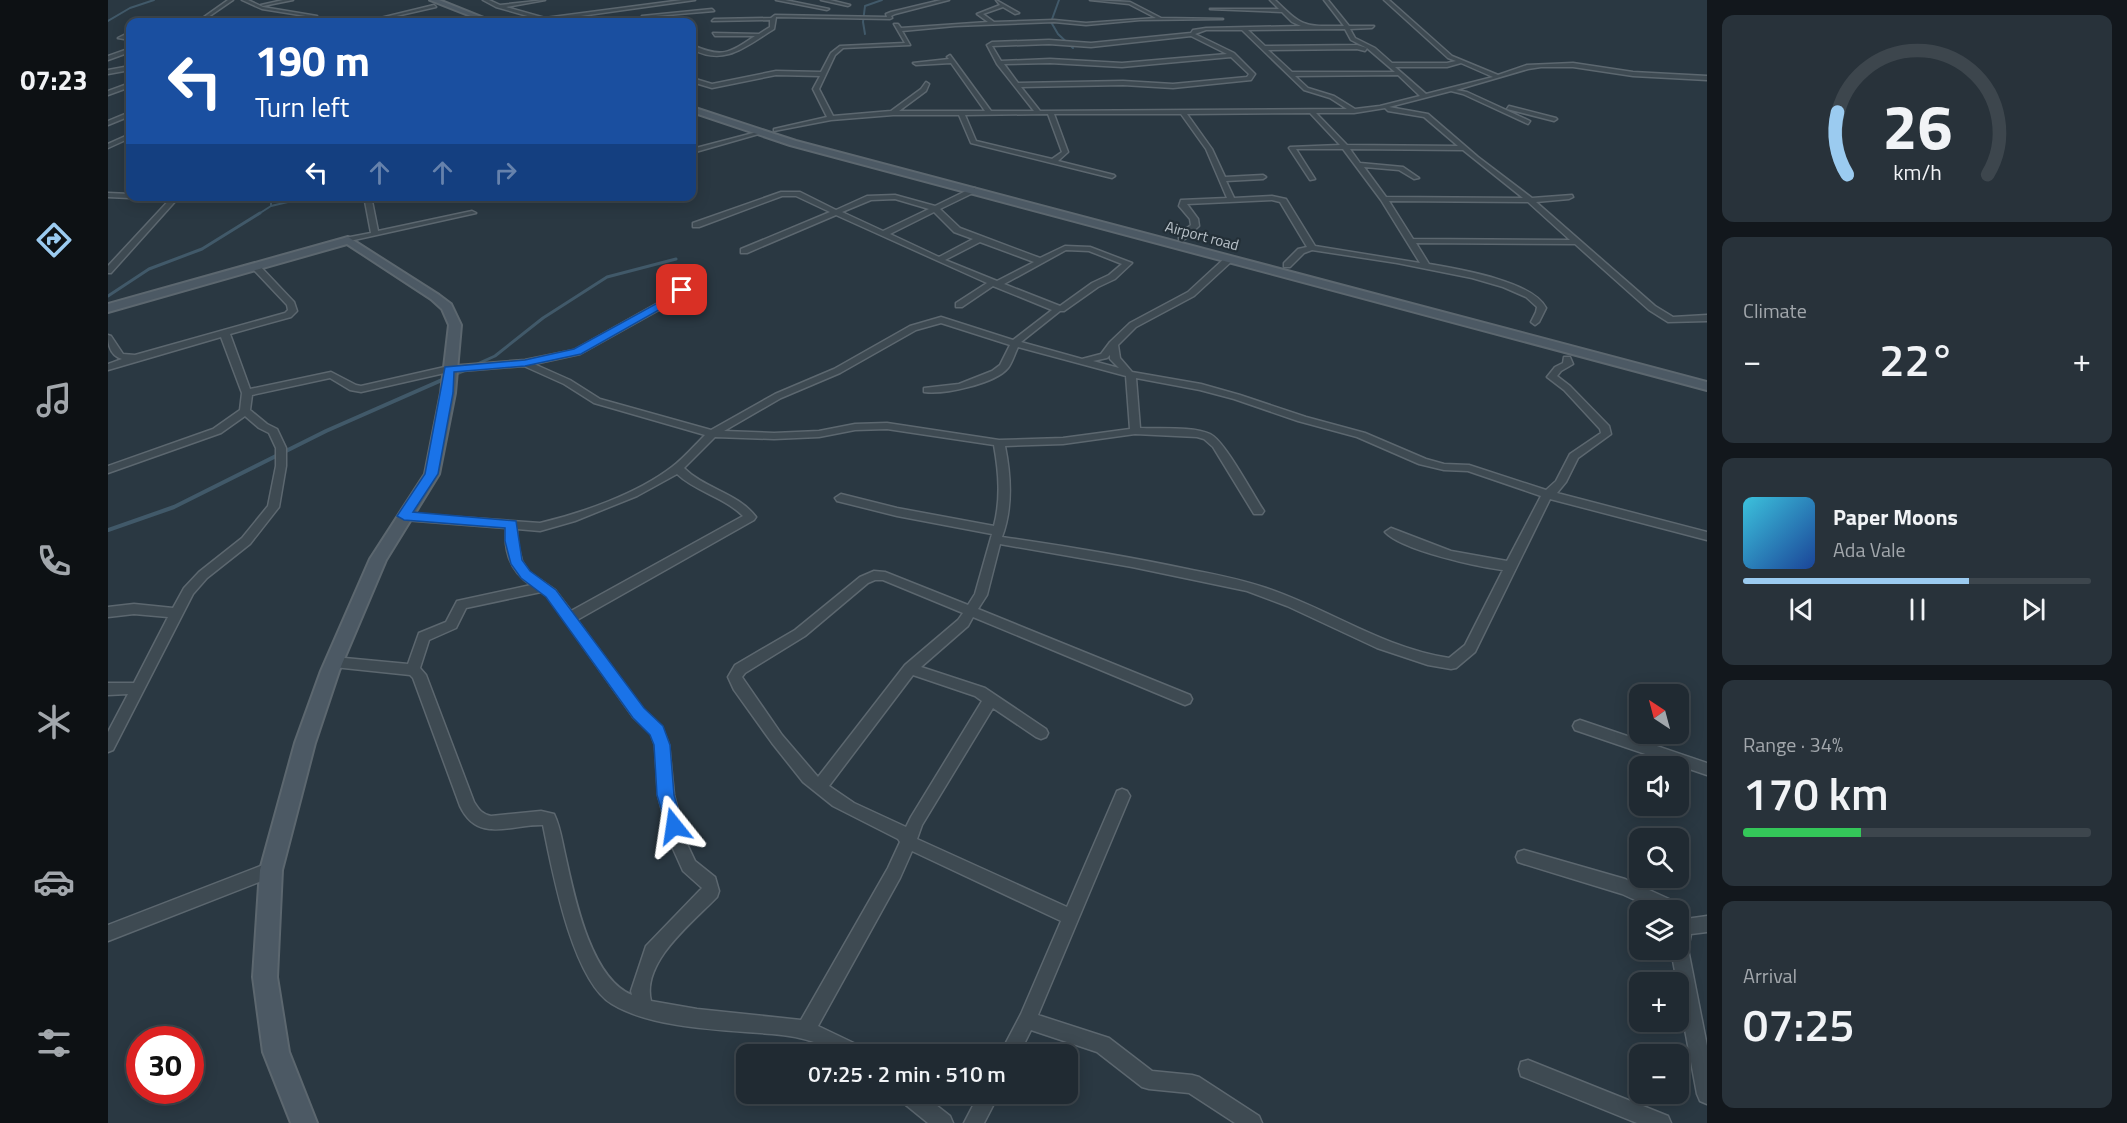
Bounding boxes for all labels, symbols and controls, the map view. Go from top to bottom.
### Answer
text: 190 m [255,28,370,92]
icon: left [156,42,234,120]
text: 07:23 [20,59,88,100]
text: 26 [1882,78,1952,173]
text: Turn left [255,86,349,127]
icon: left [300,156,333,189]
icon: ahead [363,156,396,189]
icon: ahead [426,156,459,189]
icon: right [489,156,522,189]
text: km/h [1893,157,1941,189]
street label: Airport road [1163,215,1242,256]
icon: directions [33,219,75,261]
pin [656,264,707,315]
icon: arrive [665,273,698,306]
text: Climate [1743,295,1807,326]
text: 22° [1879,325,1955,393]
text: − [1743,335,1761,385]
text: + [2073,335,2091,385]
icon: music [33,379,75,421]
text: Paper Moons [1833,500,1958,534]
text: Ada Vale [1833,534,1906,565]
icon: phone [33,540,75,582]
icon: previous [1785,593,1818,626]
icon: pause [1901,593,1934,626]
icon: next [2017,593,2050,626]
north arrow [1629,684,1689,744]
map controls [1629,684,1689,1104]
icon: climate [33,701,75,743]
text: Range · 34% [1743,729,1843,760]
button: sound [1629,756,1689,816]
text: 170 km [1743,759,1889,827]
position arrow [642,794,706,858]
button: search [1629,828,1689,888]
icon: car [33,861,75,903]
button: layers [1629,900,1689,960]
text: Arrival [1743,960,1797,991]
button: + [1629,972,1689,1032]
text: 07:25 [1743,990,1855,1058]
icon: filters [33,1022,75,1064]
speed limit sign: 30 [126,1026,204,1104]
button: − [1629,1044,1689,1104]
text: 07:25 · 2 min · 510 m [808,1057,1006,1091]

